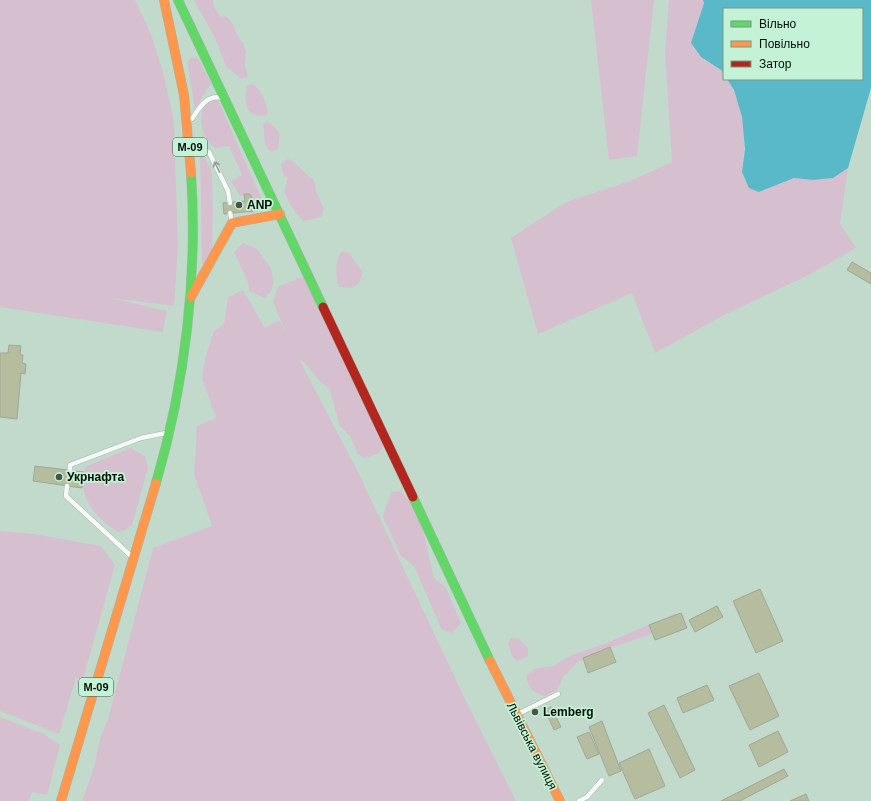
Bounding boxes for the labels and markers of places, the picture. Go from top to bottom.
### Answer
place label: ANP [247,198,272,212]
marker: ANP [234,200,244,210]
place label: Укрнафта [67,470,124,484]
marker: Укрнафта [54,472,64,482]
place label: Lemberg [543,705,594,719]
marker: Lemberg [530,707,540,717]

